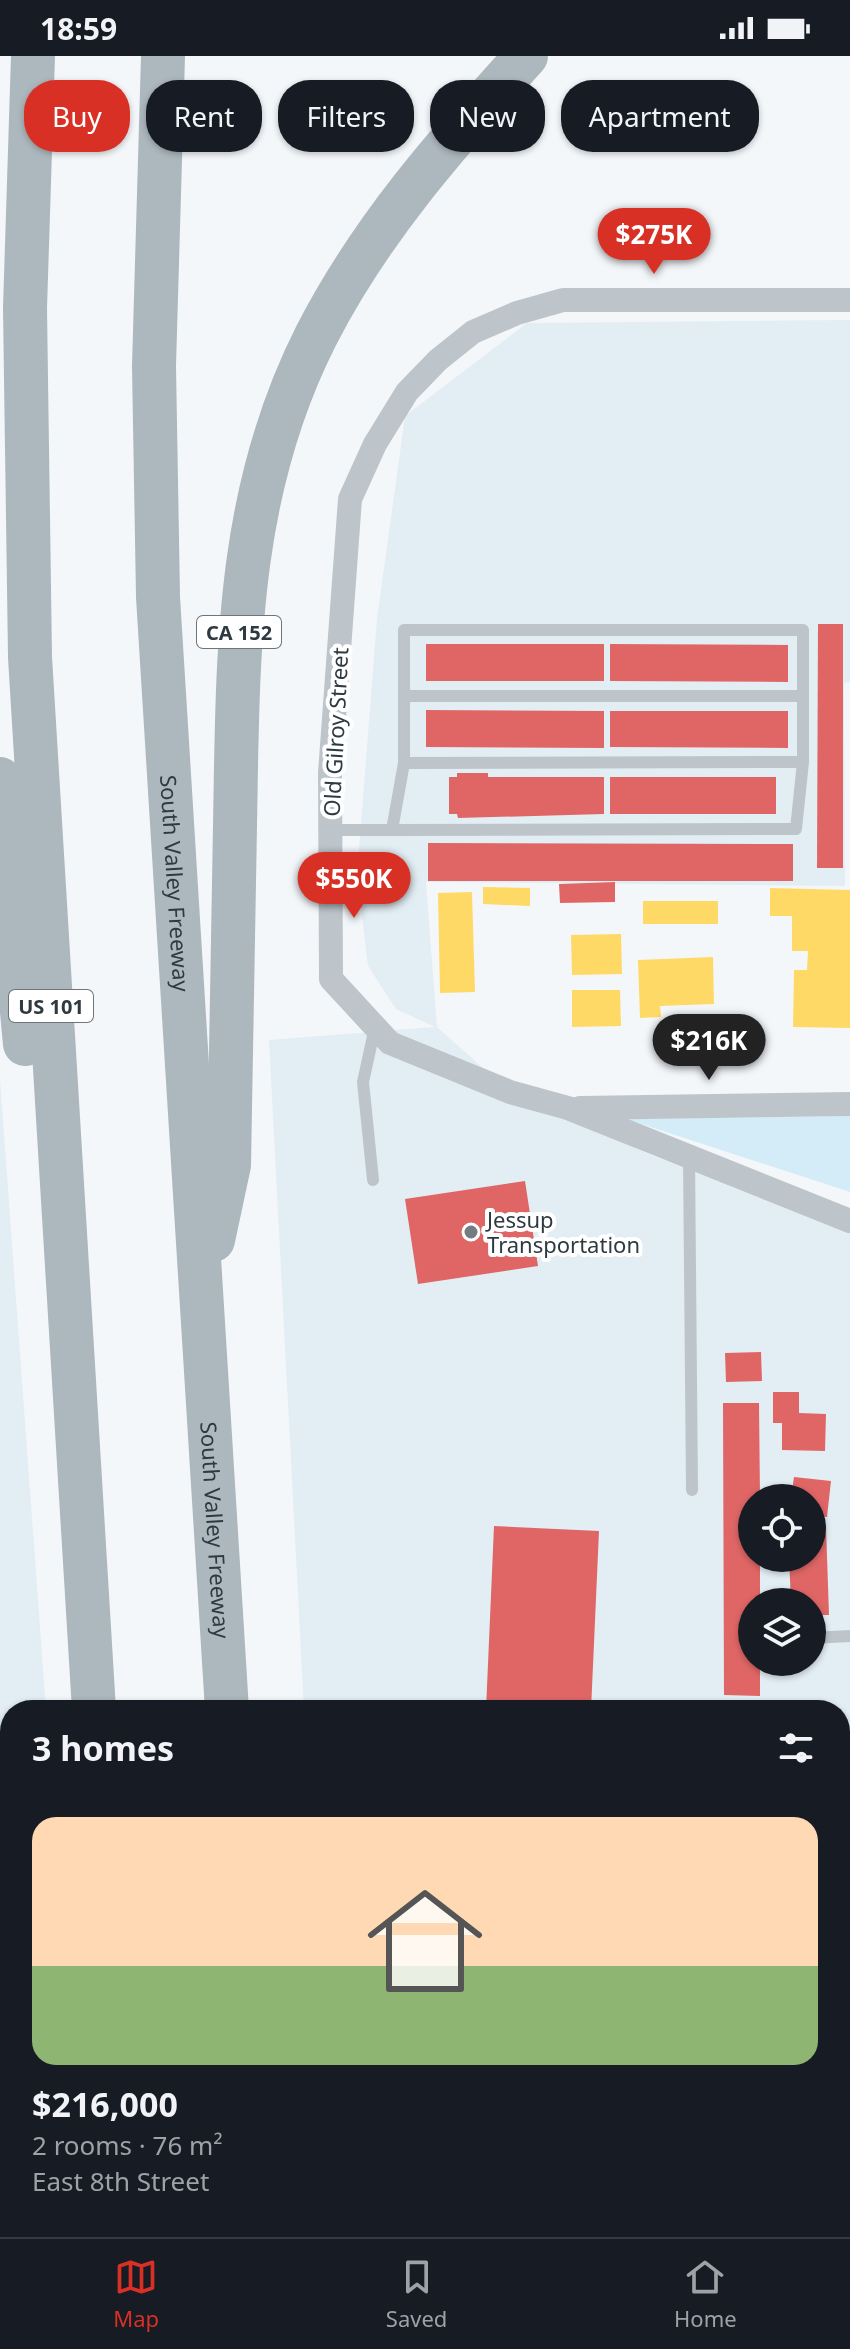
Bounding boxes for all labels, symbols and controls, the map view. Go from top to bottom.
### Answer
text: 18:59 [40,8,117,49]
chip: Buy [24,80,130,152]
chip: Rent [146,80,262,152]
chip: Filters [278,80,414,152]
chip: New [430,80,545,152]
chip: Apartment [561,80,759,152]
pin: $275K [598,208,710,276]
text: $275K [616,216,692,252]
road number: CA 152 [197,616,281,648]
street label: Old Gilroy Street [316,647,354,817]
street label: South Valley Freeway [154,774,197,993]
pin: $550K [298,852,410,920]
text: $550K [316,860,392,896]
road number: US 101 [9,990,93,1022]
pin: $216K [653,1014,765,1082]
text: $216K [671,1022,747,1058]
place label: Jessup Transportation [485,1204,640,1259]
marker: Jessup Transportation [462,1223,480,1241]
street label: South Valley Freeway [194,1421,238,1640]
map controls [738,1484,826,1676]
button: locate [738,1484,826,1572]
button: layers [738,1588,826,1676]
text: 3 homes [32,1725,174,1771]
icon: filters [774,1726,818,1770]
icon: home [353,1869,497,2013]
text: $216,000 [32,2081,178,2127]
text: 2 rooms · 76 m² [32,2127,222,2163]
text: East 8th Street [32,2163,209,2199]
tab: Map [113,2255,159,2333]
tab: Saved [386,2255,447,2333]
tab: Home [674,2255,737,2333]

